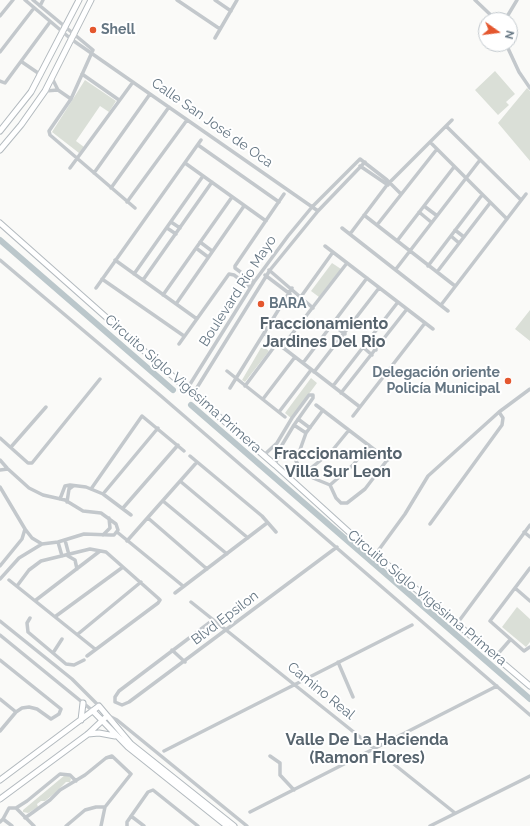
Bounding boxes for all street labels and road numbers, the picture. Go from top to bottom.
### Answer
street label: Calle San José de Oca [148,75,276,171]
street label: Boulevard Río Mayo [196,232,280,350]
street label: Circuito Siglo Vigésima Primera [101,311,265,457]
street label: Circuito Siglo Vigésima Primera [344,527,510,669]
street label: Blvd Epsilon [188,587,262,649]
street label: Camino Real [284,659,358,723]

